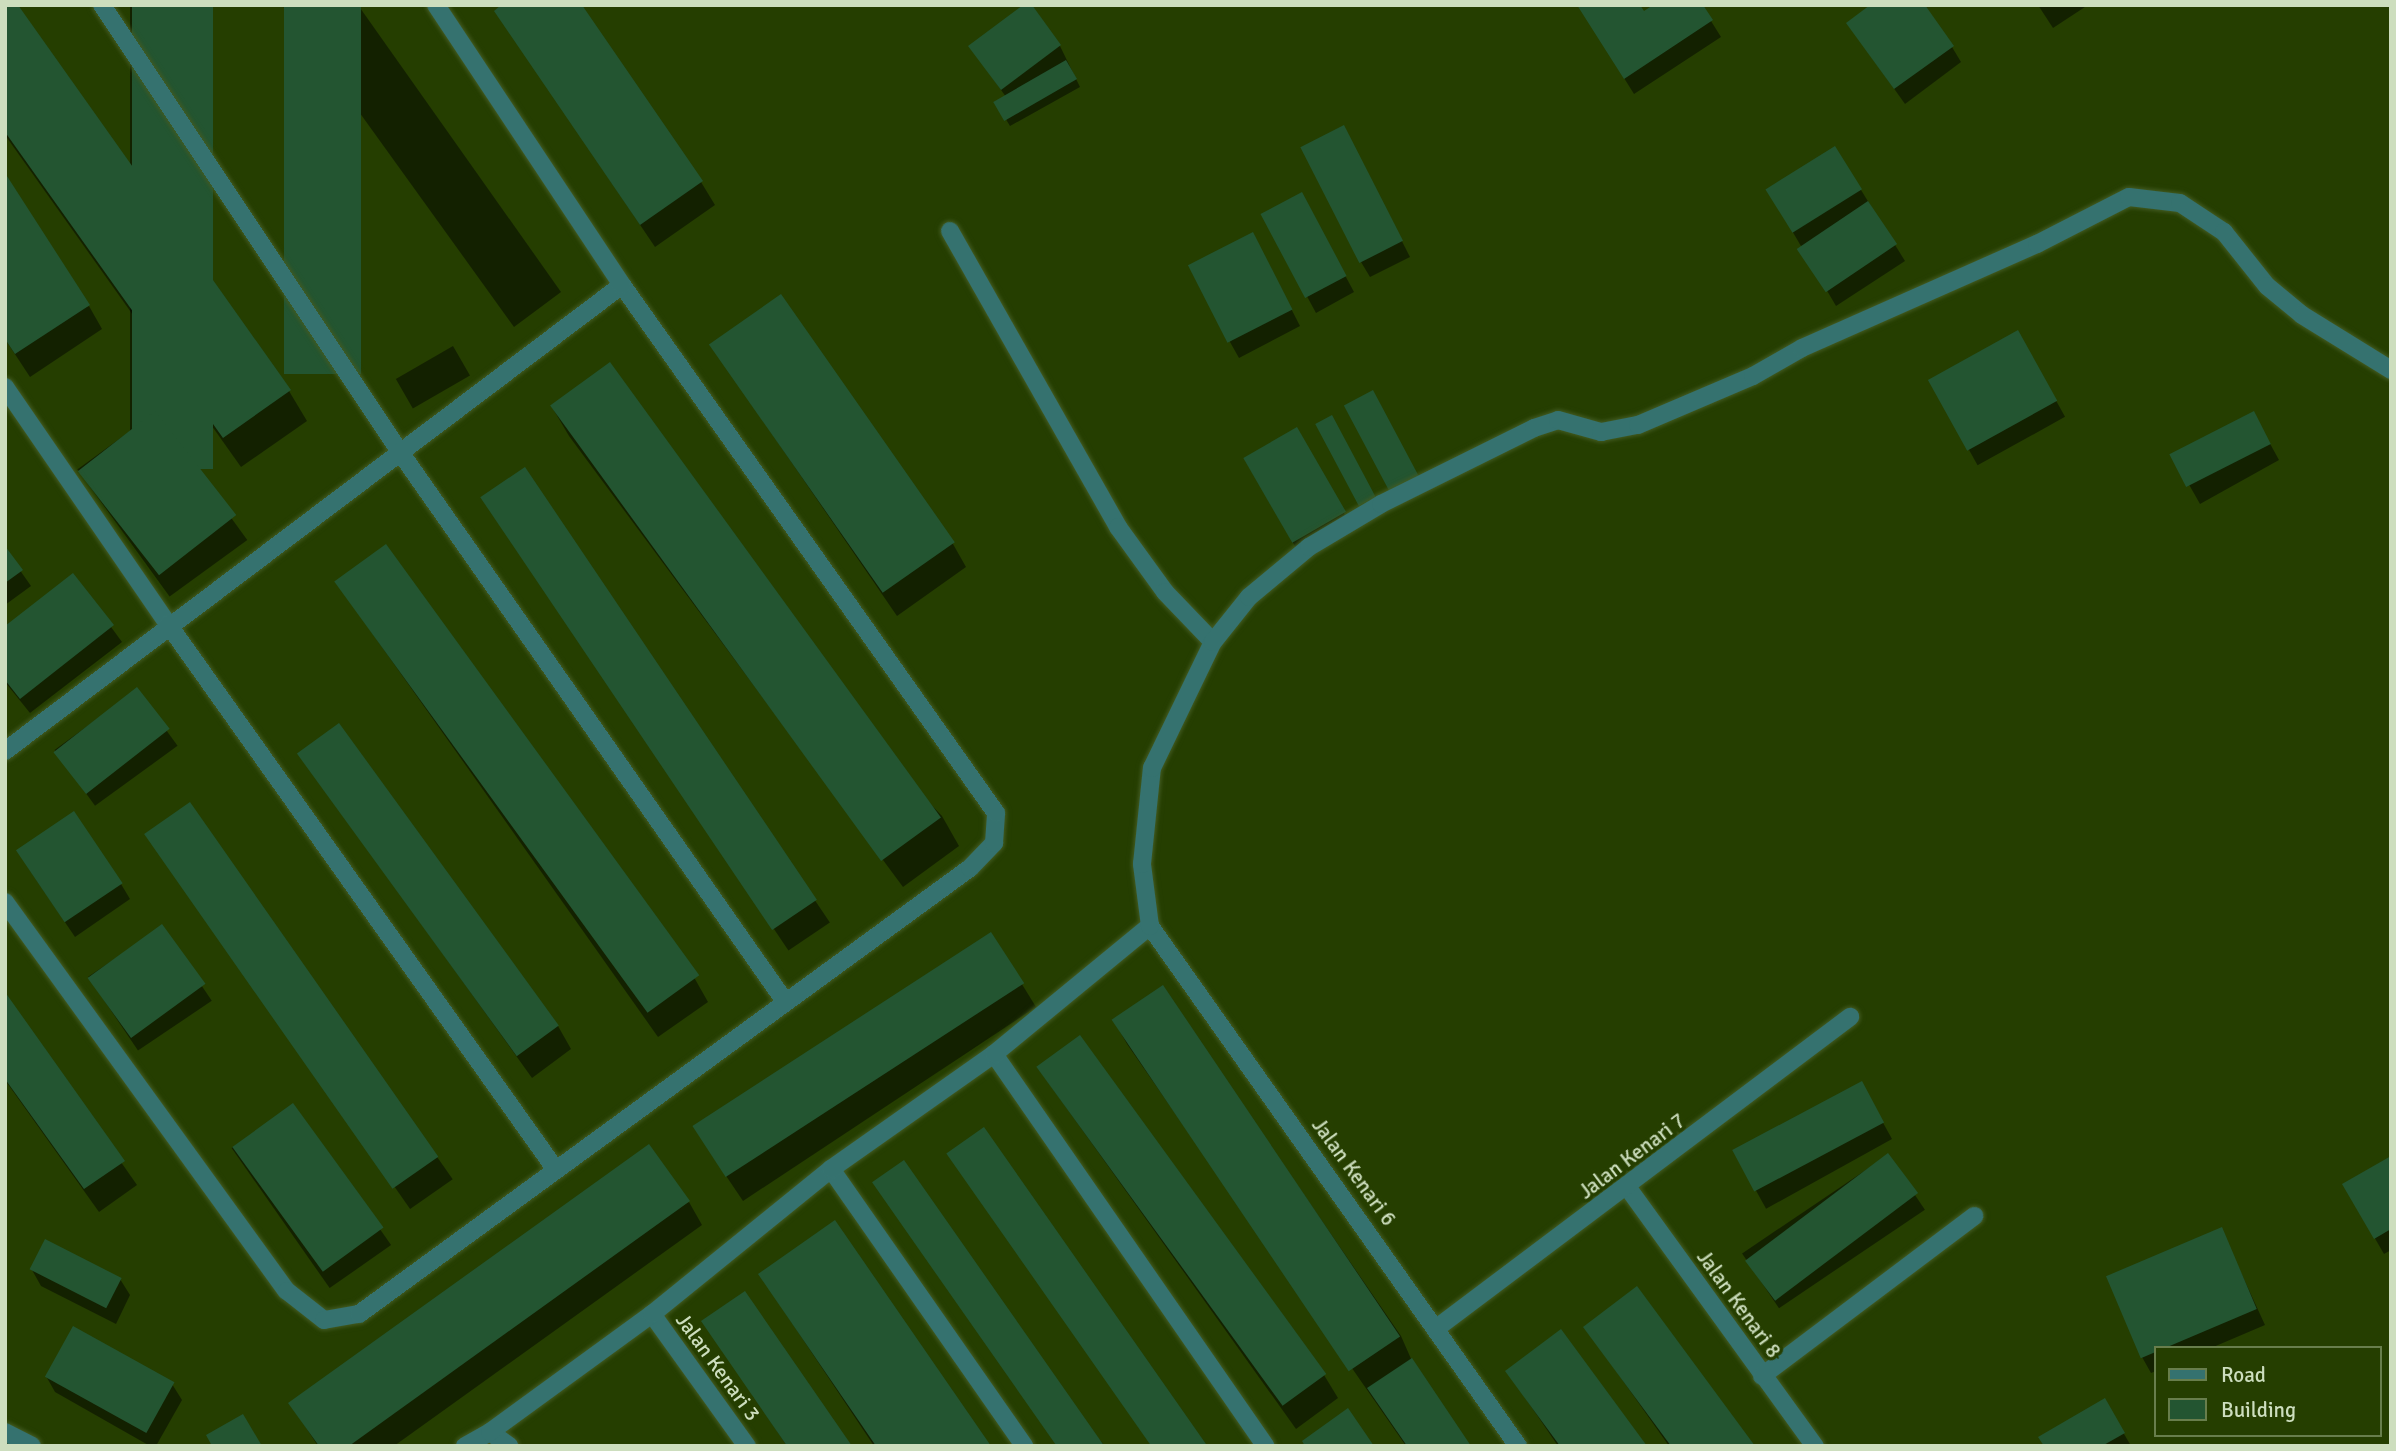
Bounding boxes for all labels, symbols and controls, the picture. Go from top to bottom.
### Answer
street label: Jalan Kenari 7 [1574,1108,1690,1204]
street label: Jalan Kenari 6 [1306,1113,1402,1231]
street label: Jalan Kenari 8 [1691,1245,1787,1363]
street label: Jalan Kenari 3 [670,1308,766,1426]
legend [2154,1346,2382,1437]
text: Road [2221,1362,2266,1388]
text: Building [2221,1397,2296,1423]

